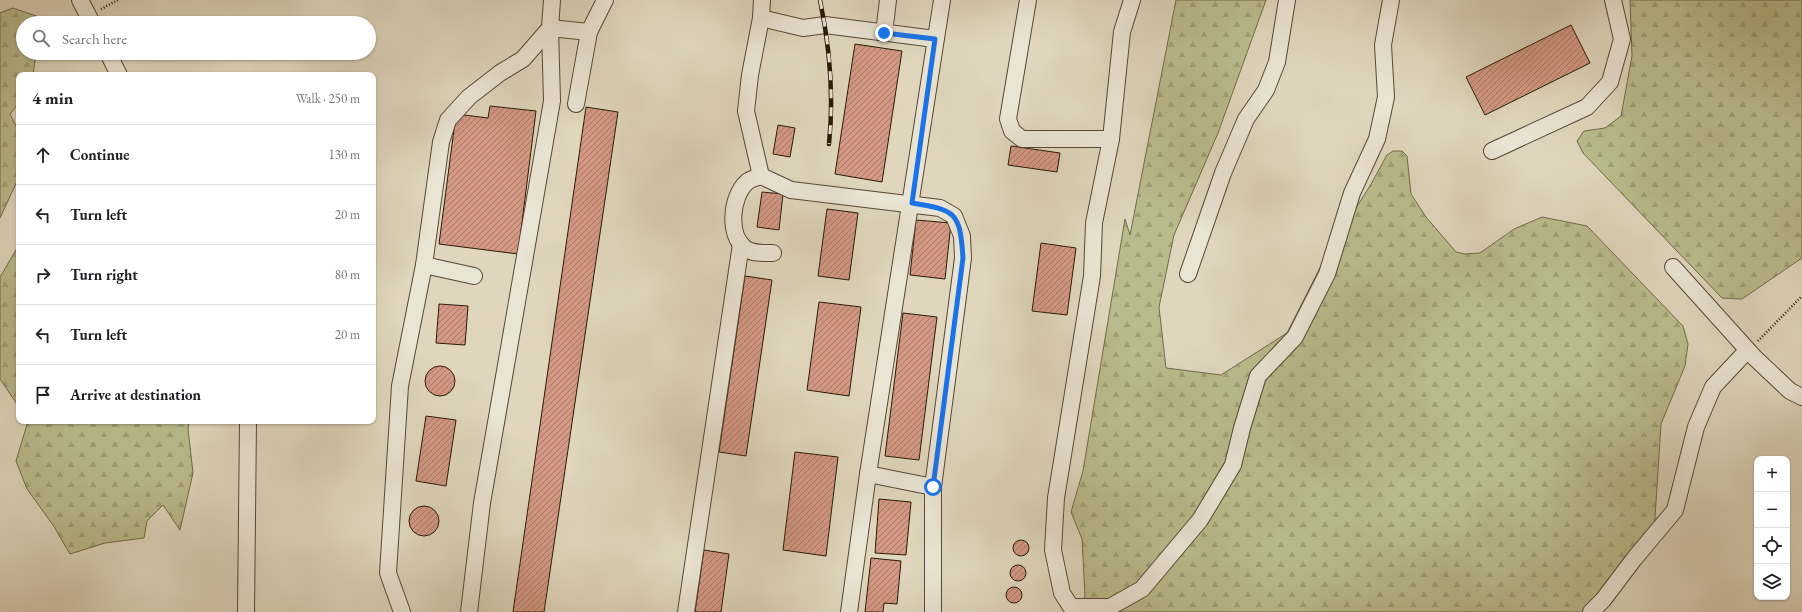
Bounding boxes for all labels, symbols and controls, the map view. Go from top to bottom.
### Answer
search box [16,16,376,60]
route end [875,24,893,42]
icon: search [30,27,52,49]
text: Search here [62,29,127,48]
text: 4 min [32,87,73,109]
text: Walk · 250 m [296,90,360,107]
icon: ahead [32,144,54,166]
text: Continue [70,145,130,164]
text: 130 m [329,146,360,163]
icon: left [32,204,54,226]
text: Turn left [70,205,127,224]
text: 20 m [335,206,360,223]
icon: right [32,264,54,286]
text: Turn right [70,265,138,284]
text: 80 m [335,266,360,283]
icon: left [32,324,54,346]
text: Turn left [70,325,127,344]
text: 20 m [335,326,360,343]
icon: arrive [32,384,54,406]
text: Arrive at destination [70,385,201,404]
map controls [1754,456,1790,600]
button: + [1754,456,1790,492]
route start [924,478,942,496]
button: − [1754,492,1790,528]
button: locate [1754,528,1790,564]
button: layers [1754,564,1790,600]

